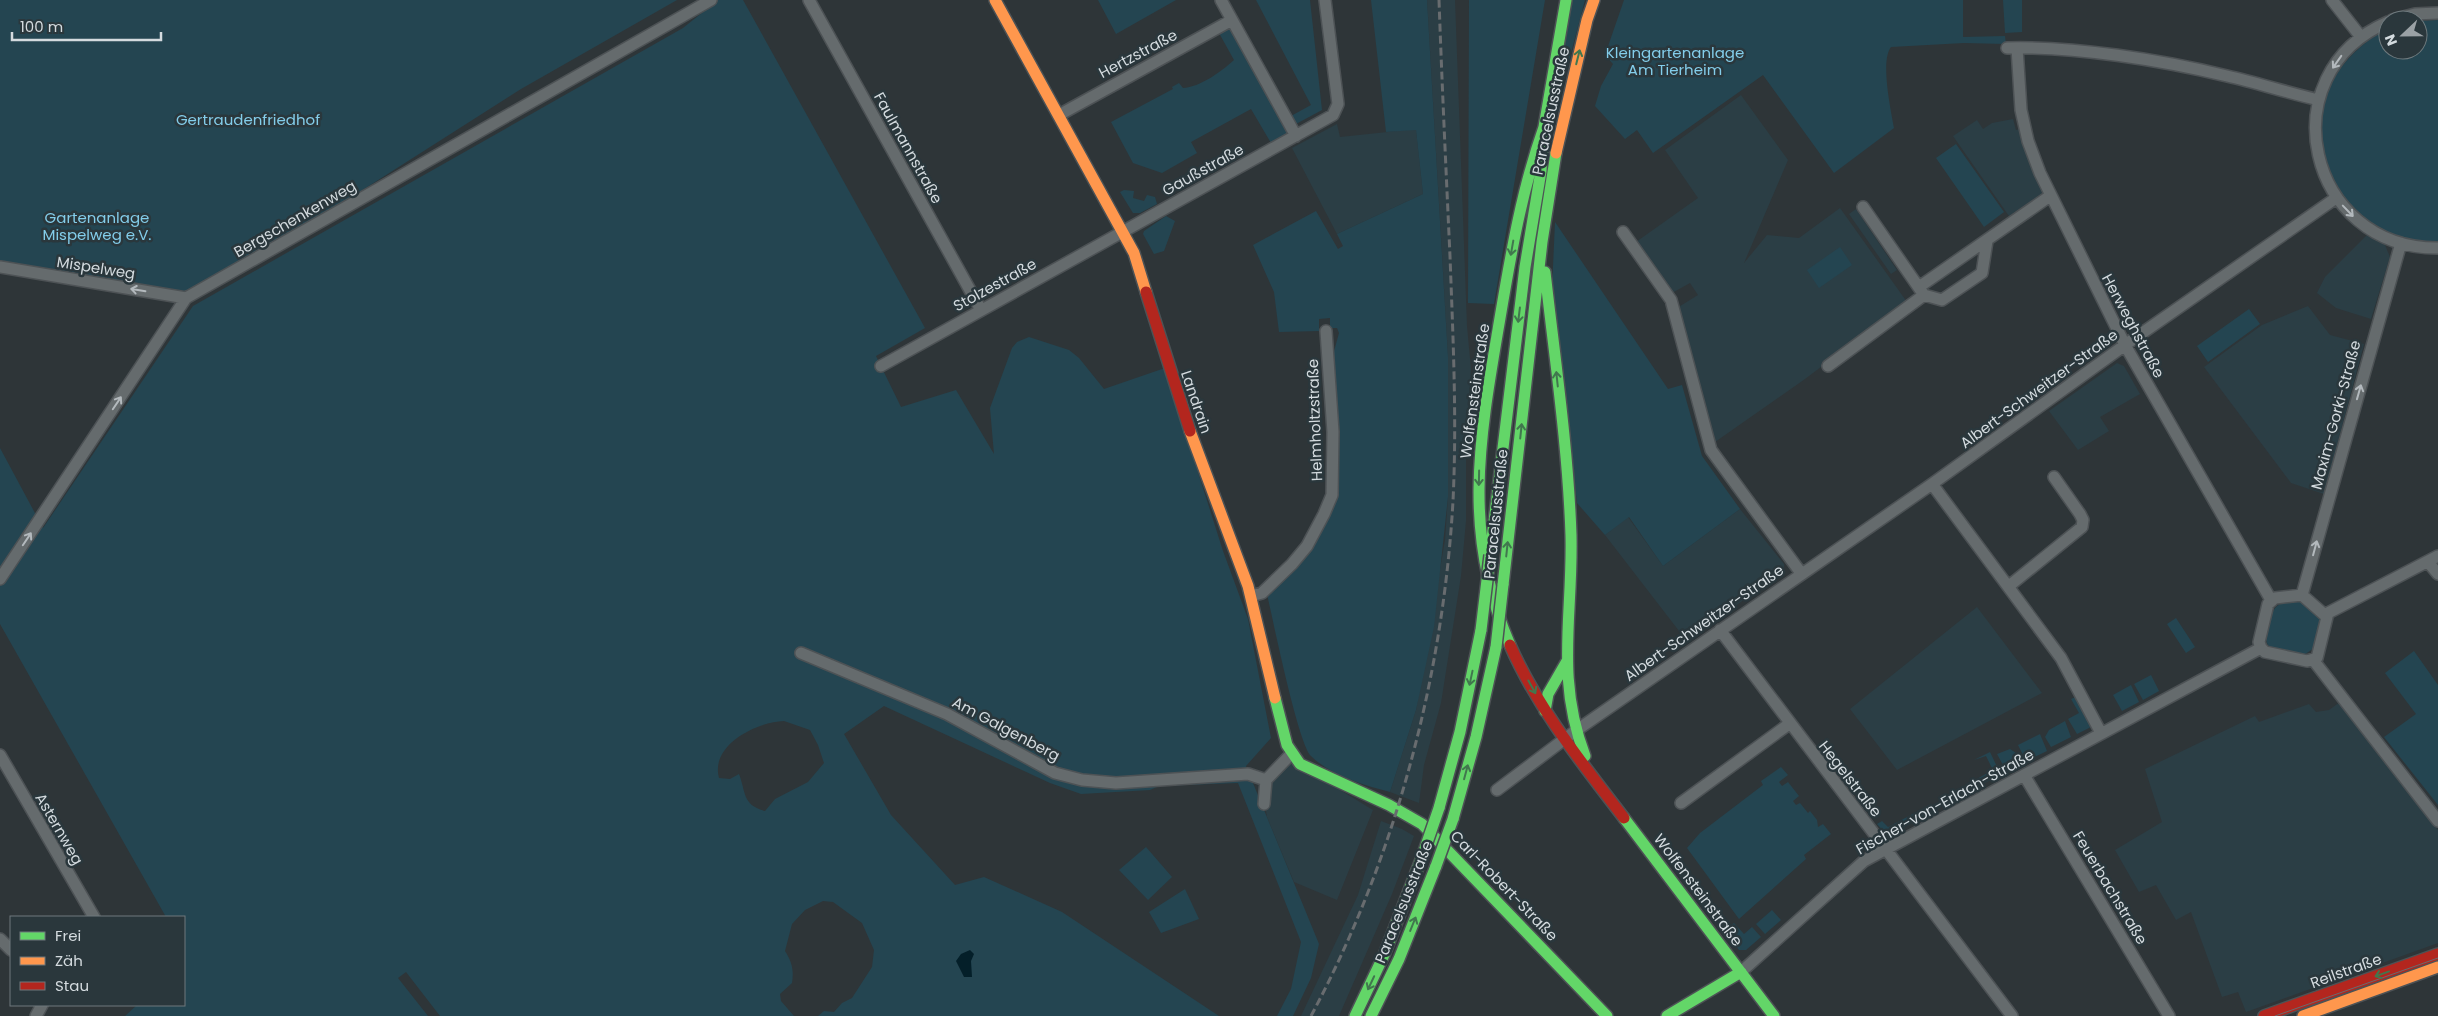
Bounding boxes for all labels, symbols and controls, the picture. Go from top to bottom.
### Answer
scale bar [12,10,161,42]
north arrow [2378,10,2428,60]
text: 100 m [20,16,63,37]
street label: Hertzstraße [1095,24,1181,83]
text: N [2380,31,2402,48]
park label: Kleingartenanlage Am Tierheim [1606,42,1744,80]
street label: Paracelsusstraße [1527,45,1574,177]
one-way arrow [1574,49,1583,65]
one-way arrow [2332,55,2342,69]
street label: Faulmannstraße [869,88,948,207]
park label: Gertraudenfriedhof [176,109,320,130]
street label: Gaußstraße [1158,139,1247,201]
street label: Bergschenkenweg [230,175,360,262]
one-way arrow [2342,205,2354,218]
park label: Gartenanlage Mispelweg e.V. [42,207,152,245]
one-way arrow [1506,239,1516,255]
street label: Mispelweg [55,251,137,284]
street label: Stolzestraße [949,253,1040,316]
street label: Herweghstraße [2097,270,2170,382]
one-way arrow [131,285,147,295]
one-way arrow [1514,307,1524,323]
street label: Wolfensteinstraße [1455,322,1494,460]
street label: Albert-Schweitzer-Straße [1956,324,2122,453]
street label: Maxim-Gorki-Straße [2305,338,2366,492]
street label: Helmholtzstraße [1302,358,1327,482]
street label: Landrain [1176,368,1217,436]
one-way arrow [1552,372,1561,388]
one-way arrow [2354,384,2364,400]
one-way arrow [111,396,122,410]
one-way arrow [1516,423,1526,439]
street label: Paracelsusstraße [1478,448,1513,580]
one-way arrow [1475,469,1484,485]
one-way arrow [22,532,32,546]
one-way arrow [2311,541,2321,557]
one-way arrow [1502,542,1512,558]
street label: Albert-Schweitzer-Straße [1620,559,1788,686]
one-way arrow [1466,670,1476,686]
one-way arrow [1528,679,1537,694]
street label: Am Galgenberg [949,691,1064,766]
street label: Hegelstraße [1814,736,1887,821]
street label: Fischer-von-Erlach-Straße [1852,744,2038,859]
one-way arrow [1462,765,1471,781]
street label: Asternweg [30,789,88,868]
street label: Carl-Robert-Straße [1446,826,1563,946]
street label: Feuerbachstraße [2068,827,2153,948]
street label: Wolfensteinstraße [1649,829,1748,950]
street label: Paracelsusstraße [1369,837,1438,966]
legend [10,916,185,1006]
one-way arrow [1409,917,1418,932]
text: Frei [55,925,81,946]
street label: Reilstraße [2307,948,2384,993]
text: Zäh [55,950,83,971]
one-way arrow [2374,970,2390,979]
text: Stau [55,975,89,996]
one-way arrow [1366,975,1375,990]

